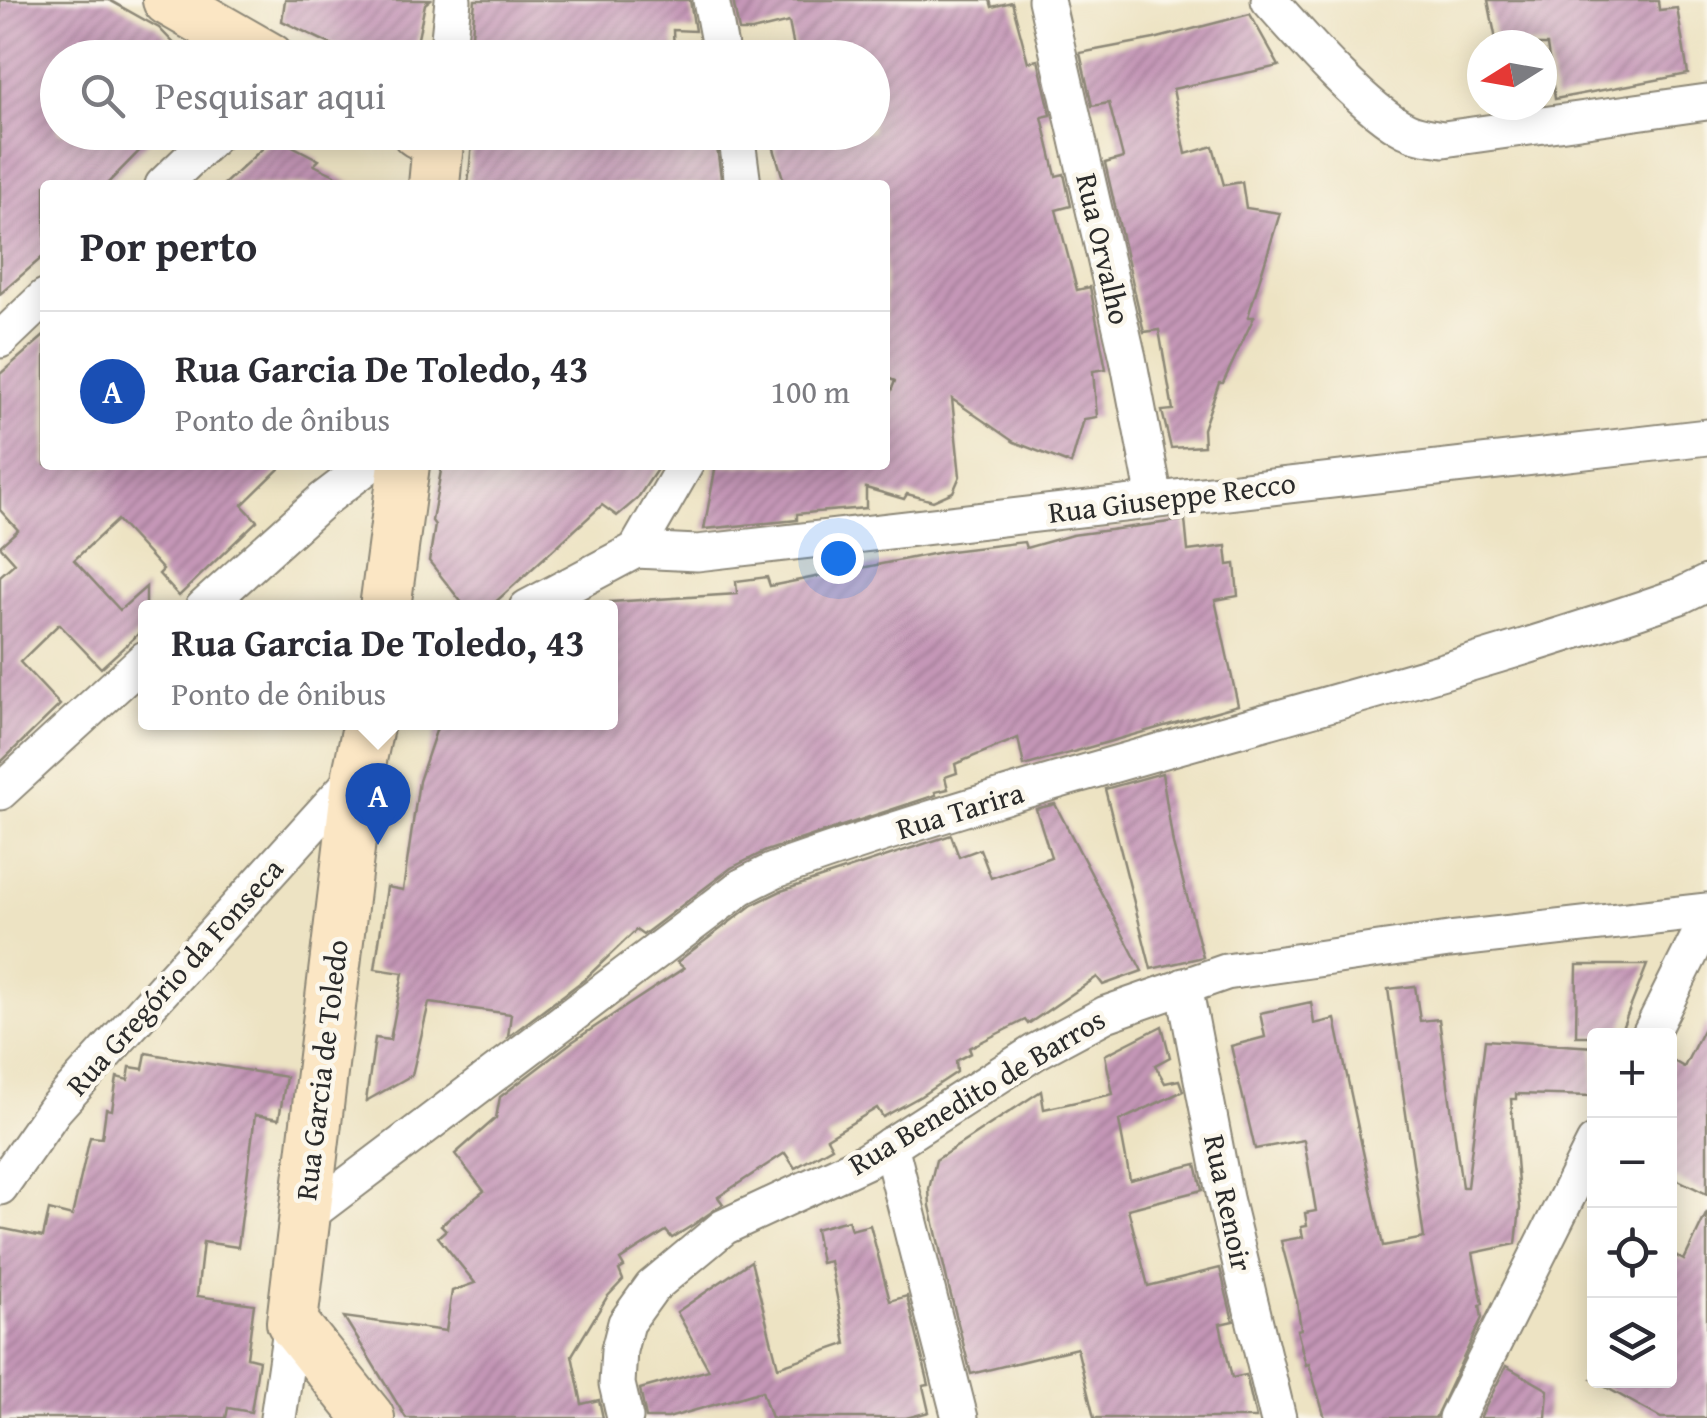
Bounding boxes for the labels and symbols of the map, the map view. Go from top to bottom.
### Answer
north arrow [1467,30,1557,120]
street label: Rua Orvalho [1065,169,1143,329]
street label: Rua Giuseppe Recco [1046,460,1298,534]
your location [813,533,864,584]
pin: A [346,762,410,845]
street label: Rua Tarira [891,770,1029,850]
street label: Rua Gregório da Fonseca [55,848,293,1105]
street label: Rua Garcia de Toledo [283,937,359,1203]
street label: Rua Benedito de Barros [840,997,1113,1185]
street label: Rua Renoir [1193,1130,1265,1275]

